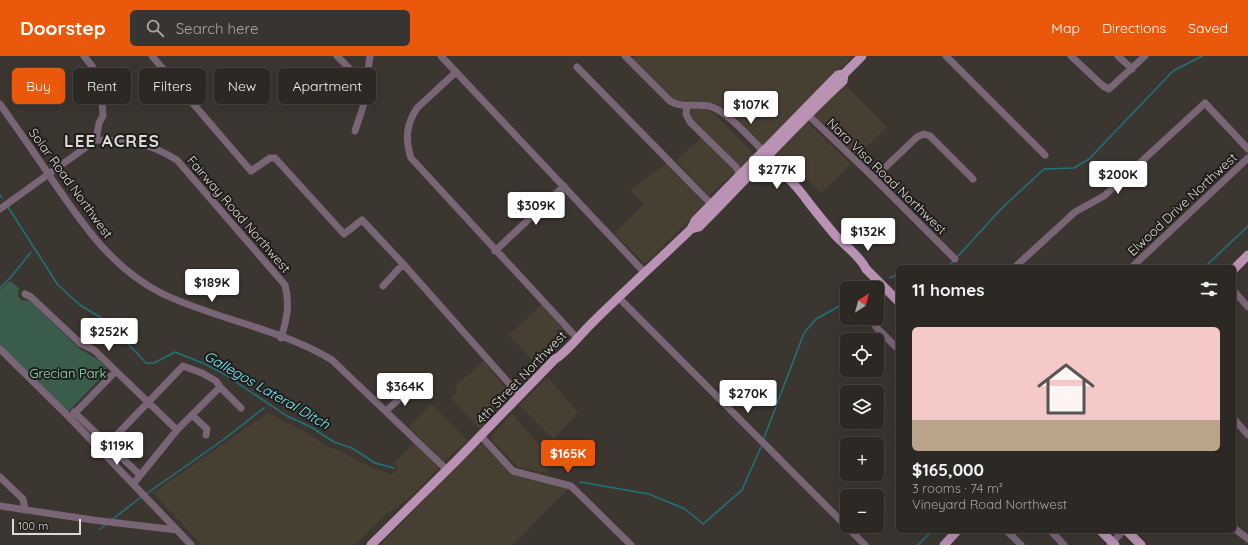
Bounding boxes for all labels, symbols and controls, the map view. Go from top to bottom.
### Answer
search box [130,10,410,46]
text: Doorstep [20,16,106,40]
icon: search [144,17,166,39]
text: Search here [176,19,258,38]
text: Map [1051,19,1080,37]
text: Directions [1102,19,1166,37]
text: Saved [1188,19,1228,37]
chip: Buy [12,68,65,104]
chip: Rent [73,68,131,104]
chip: Filters [139,68,206,104]
chip: New [214,68,270,104]
chip: Apartment [278,68,376,104]
pin: $107K [723,91,779,125]
text: $107K [733,96,769,112]
street label: Nara Visa Road Northwest [824,115,950,237]
street label: Solar Road Northwest [26,125,116,241]
district label: LEE ACRES [64,130,160,151]
street label: Elwood Drive Northwest [1124,149,1240,259]
street label: Fairway Road Northwest [184,152,294,276]
pin: $277K [749,156,805,190]
text: $277K [758,161,796,177]
pin: $200K [1090,161,1146,195]
text: $200K [1098,166,1138,182]
pin: $309K [508,192,564,226]
text: $309K [517,197,555,213]
pin: $132K [840,218,896,252]
text: $132K [850,223,886,239]
pin: $189K [184,269,240,303]
text: $189K [194,274,230,290]
icon: filters [1198,278,1220,300]
text: 11 homes [912,279,984,300]
north arrow [840,281,884,325]
map controls [840,281,884,533]
pin: $252K [81,318,137,352]
text: $252K [90,323,128,339]
street label: 4th Street Northwest [473,327,569,427]
button: locate [840,333,884,377]
water label: Gallegos Lateral Ditch [201,347,334,434]
icon: home [1030,353,1102,425]
park label: Grecian Park [29,365,107,381]
pin: $364K [377,373,433,407]
text: $364K [386,378,424,394]
pin: $270K [720,380,776,414]
text: $270K [729,385,767,401]
button: layers [840,385,884,429]
pin: $119K [89,432,145,466]
text: $119K [100,437,134,453]
button: + [840,437,884,481]
pin: $165K [540,440,596,474]
text: $165K [550,445,586,461]
text: $165,000 [912,459,984,480]
text: 3 rooms · 74 m² [912,480,1003,496]
button: − [840,489,884,533]
text: Vineyard Road Northwest [912,496,1067,512]
scale bar [12,517,81,536]
text: 100 m [18,519,48,533]

